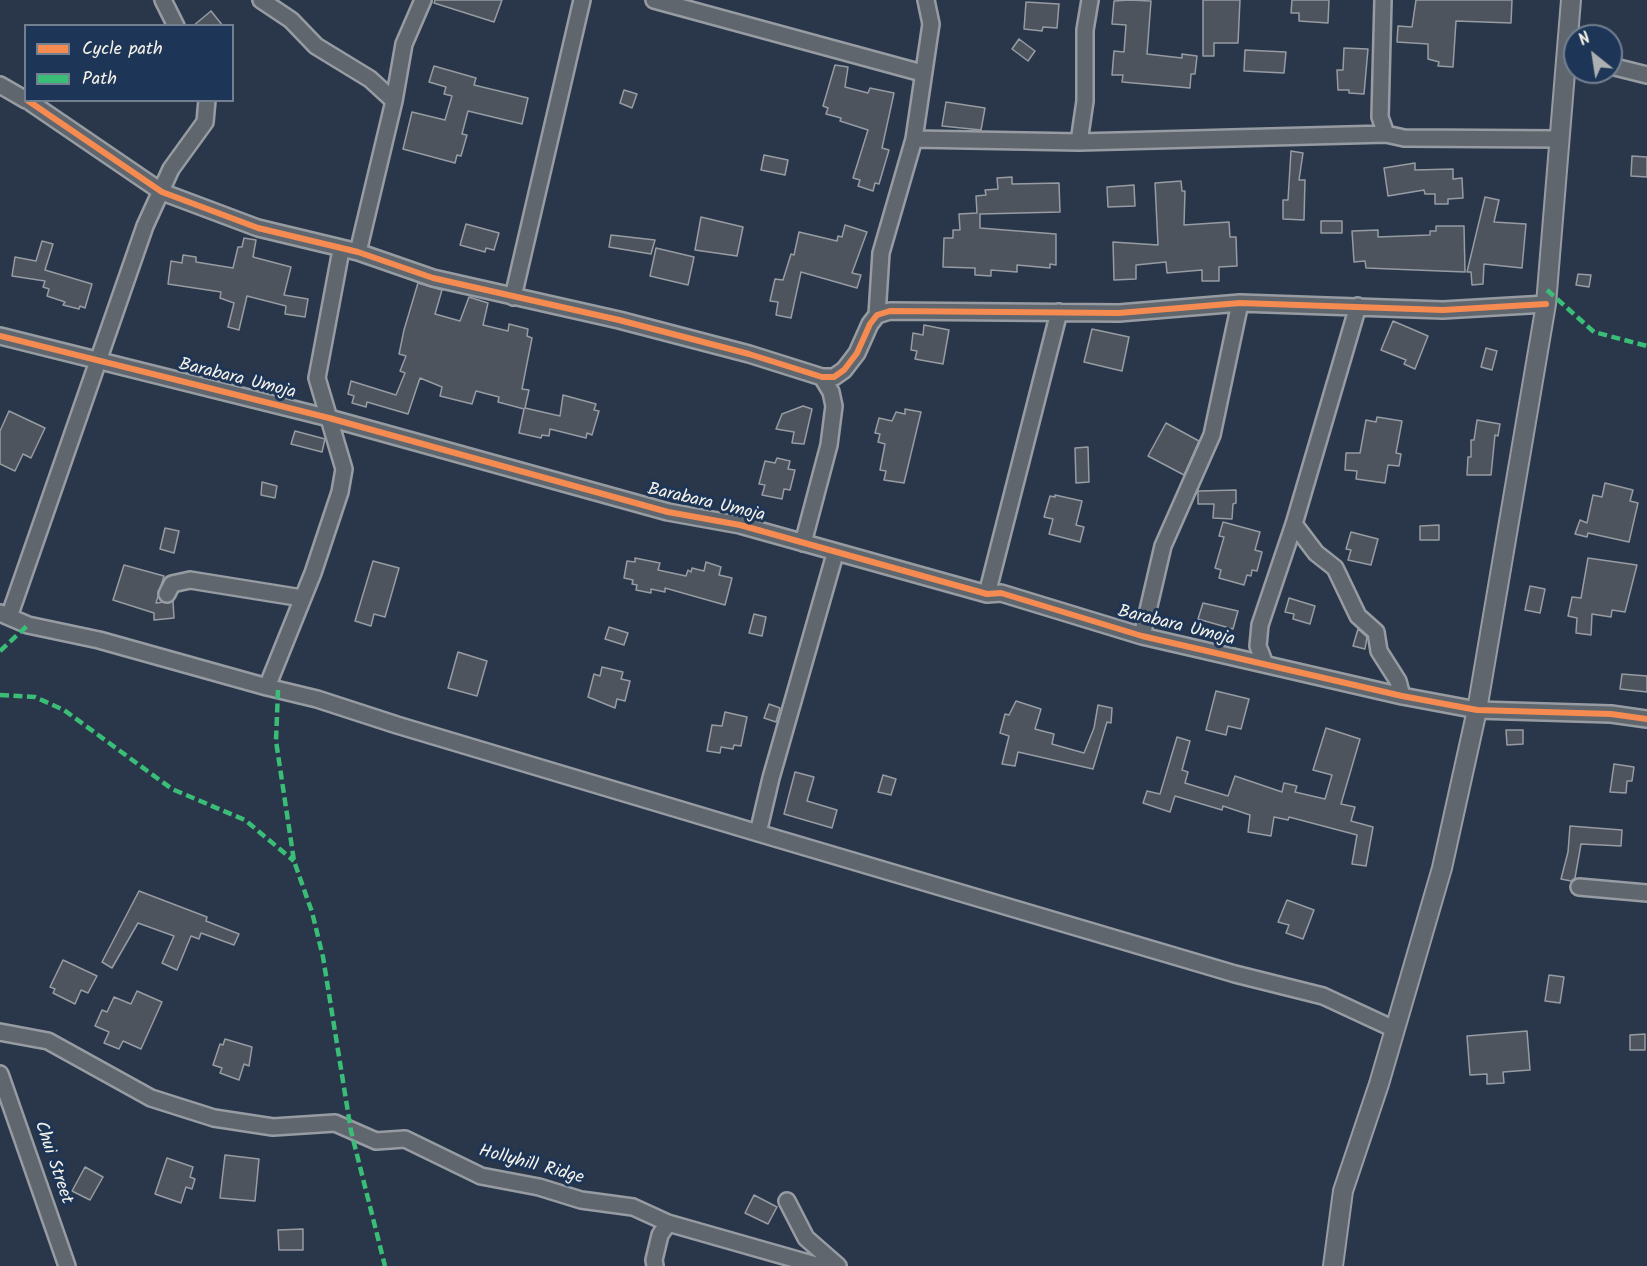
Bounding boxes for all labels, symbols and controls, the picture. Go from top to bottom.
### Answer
legend [24,24,234,102]
north arrow [1563,24,1623,84]
text: N [1574,26,1595,53]
text: Cycle path [82,35,163,64]
text: Path [82,65,117,94]
street label: Barabara Umoja [176,355,298,405]
street label: Barabara Umoja [645,480,767,528]
street label: Barabara Umoja [1115,602,1237,652]
street label: Chui Street [28,1119,76,1207]
street label: Hollyhill Ridge [476,1142,586,1190]

